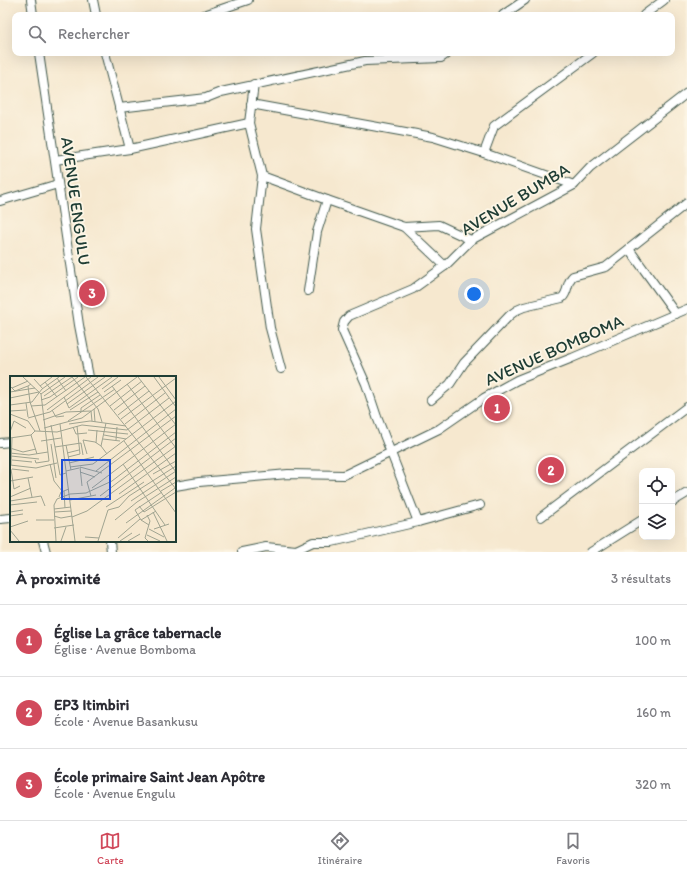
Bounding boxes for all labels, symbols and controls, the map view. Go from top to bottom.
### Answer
search box [12,12,675,56]
icon: search [26,23,48,45]
text: Rechercher [58,25,130,43]
street label: AVENUE ENGULU [57,135,95,267]
street label: AVENUE BUMBA [457,159,573,239]
pin: 3 [79,278,105,308]
your location [464,284,484,304]
street label: AVENUE BOMBOMA [482,310,627,390]
inset map [10,376,176,542]
pin: 1 [484,393,510,423]
pin: 2 [538,455,564,485]
map controls [639,468,675,540]
button: locate [639,468,675,504]
button: layers [639,504,675,540]
text: À proximité [16,568,101,588]
text: 3 résultats [611,571,671,586]
text: Église La grâce tabernacle [54,624,221,642]
text: 1 [26,633,32,648]
text: 100 m [635,633,671,648]
text: Église · Avenue Bomboma [54,642,196,657]
text: EP3 Itimbiri [54,696,129,714]
text: 2 [26,705,32,720]
text: 160 m [636,705,671,720]
text: École · Avenue Basankusu [54,714,198,729]
text: École primaire Saint Jean Apôtre [54,768,265,786]
text: 3 [25,777,33,792]
text: 320 m [635,777,671,792]
text: École · Avenue Engulu [54,786,176,801]
tab: Carte [97,830,124,867]
tab: Itinéraire [318,830,362,867]
tab: Favoris [556,830,590,867]

